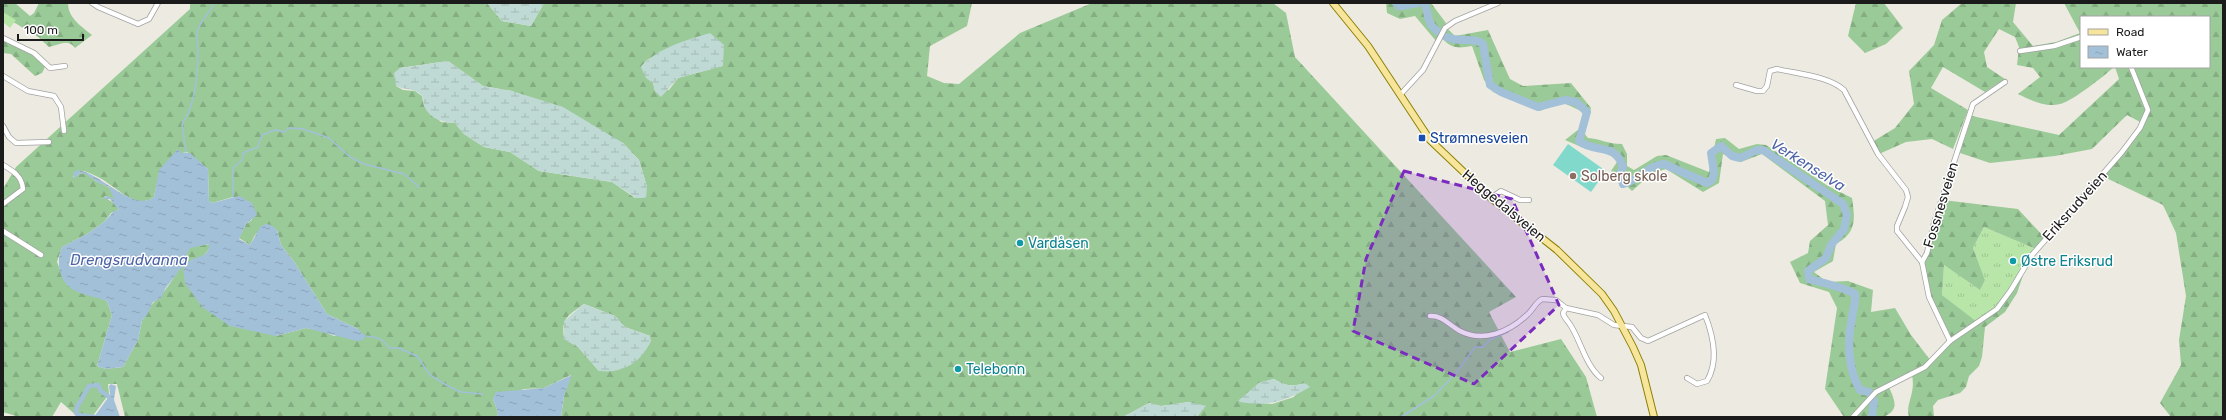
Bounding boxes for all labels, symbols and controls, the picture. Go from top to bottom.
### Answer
scale bar [18,16,83,42]
legend [2080,16,2210,68]
text: 100 m [24,23,58,37]
text: Road [2116,25,2144,39]
text: Water [2116,45,2148,59]
place label: Strømnesveien [1430,130,1528,147]
marker: Strømnesveien [1417,133,1427,143]
water label: Verkenselva [1767,135,1849,195]
street label: Fossnesveien [1920,160,1962,250]
street label: Heggedalsveien [1459,166,1549,246]
street label: Eriksrudveien [2039,167,2111,245]
place label: Solberg skole [1581,168,1668,185]
marker: Solberg skole [1568,171,1578,181]
place label: Vardåsen [1028,235,1089,252]
marker: Vardåsen [1015,238,1025,248]
water label: Drengsrudvanna [70,251,188,269]
place label: Østre Eriksrud [2021,253,2113,270]
marker: Østre Eriksrud [2008,256,2018,266]
place label: Telebonn [966,361,1025,378]
marker: Telebonn [953,364,963,374]

